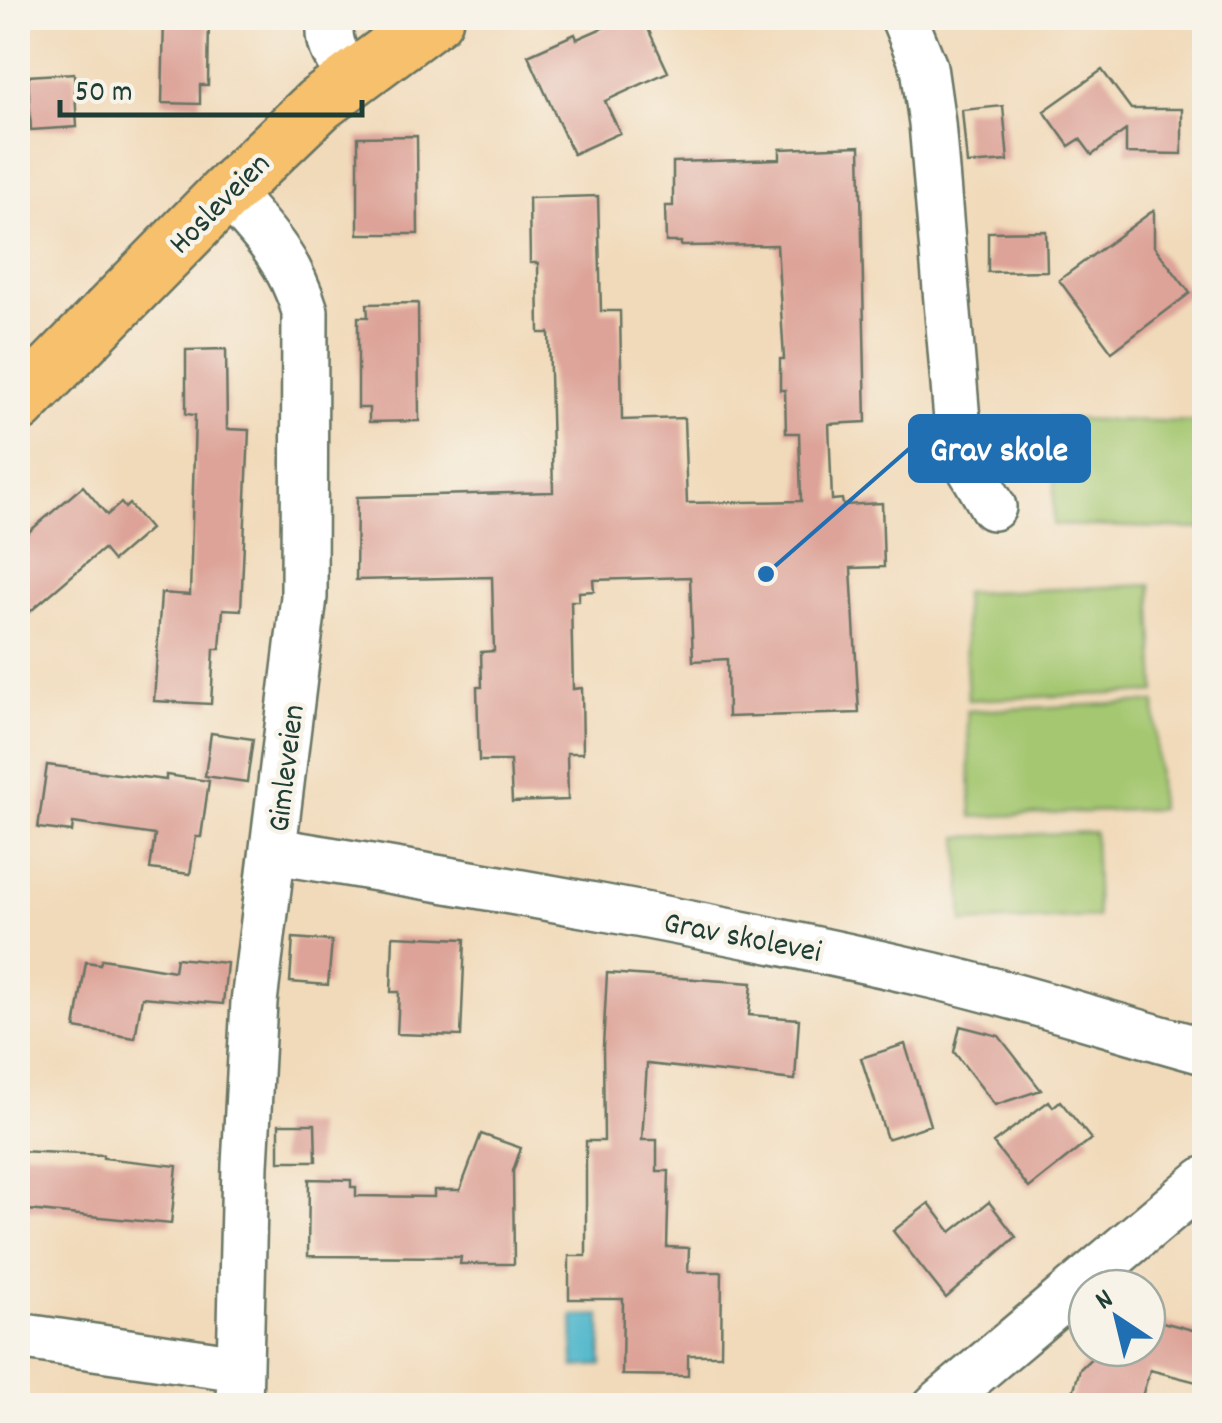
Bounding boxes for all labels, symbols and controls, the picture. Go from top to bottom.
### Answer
scale bar [60,55,362,117]
text: 50 m [75,73,133,116]
street label: Hosleveien [160,144,283,267]
callout: Grav skole [910,416,1089,481]
text: Grav skole [930,428,1068,478]
street label: Gimleveien [258,702,320,835]
street label: Grav skolevei [659,902,825,978]
north arrow [1067,1268,1167,1368]
text: N [1088,1281,1123,1322]

